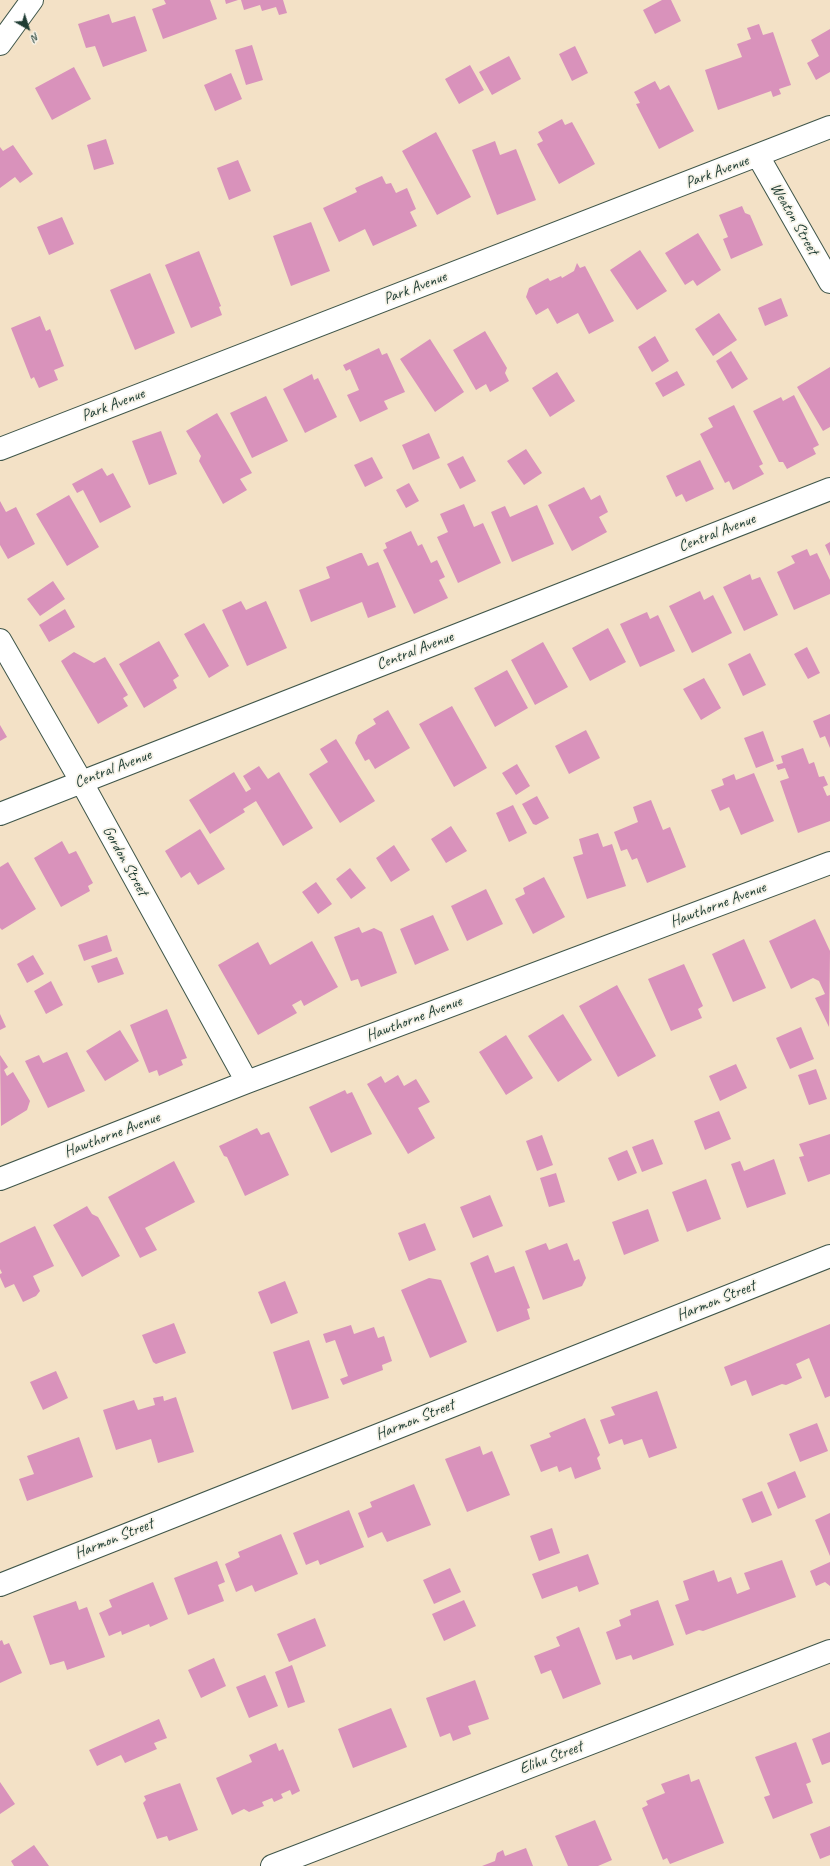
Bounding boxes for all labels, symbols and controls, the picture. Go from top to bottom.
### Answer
north arrow [8,8,48,48]
text: N [28,30,43,45]
street label: Park Avenue [683,151,751,193]
street label: Weaton Street [766,179,822,259]
street label: Park Avenue [381,267,449,309]
street label: Park Avenue [79,384,147,426]
street label: Central Avenue [676,510,758,556]
street label: Central Avenue [374,628,456,674]
street label: Central Avenue [72,746,154,792]
street label: Gordon Street [98,823,152,899]
street label: Hawthorne Avenue [667,878,769,932]
street label: Hawthorne Avenue [363,992,465,1046]
street label: Hawthorne Avenue [61,1108,163,1162]
street label: Harmon Street [674,1277,758,1325]
street label: Harmon Street [373,1396,457,1444]
street label: Harmon Street [72,1515,156,1563]
street label: Elihu Street [517,1737,585,1779]

